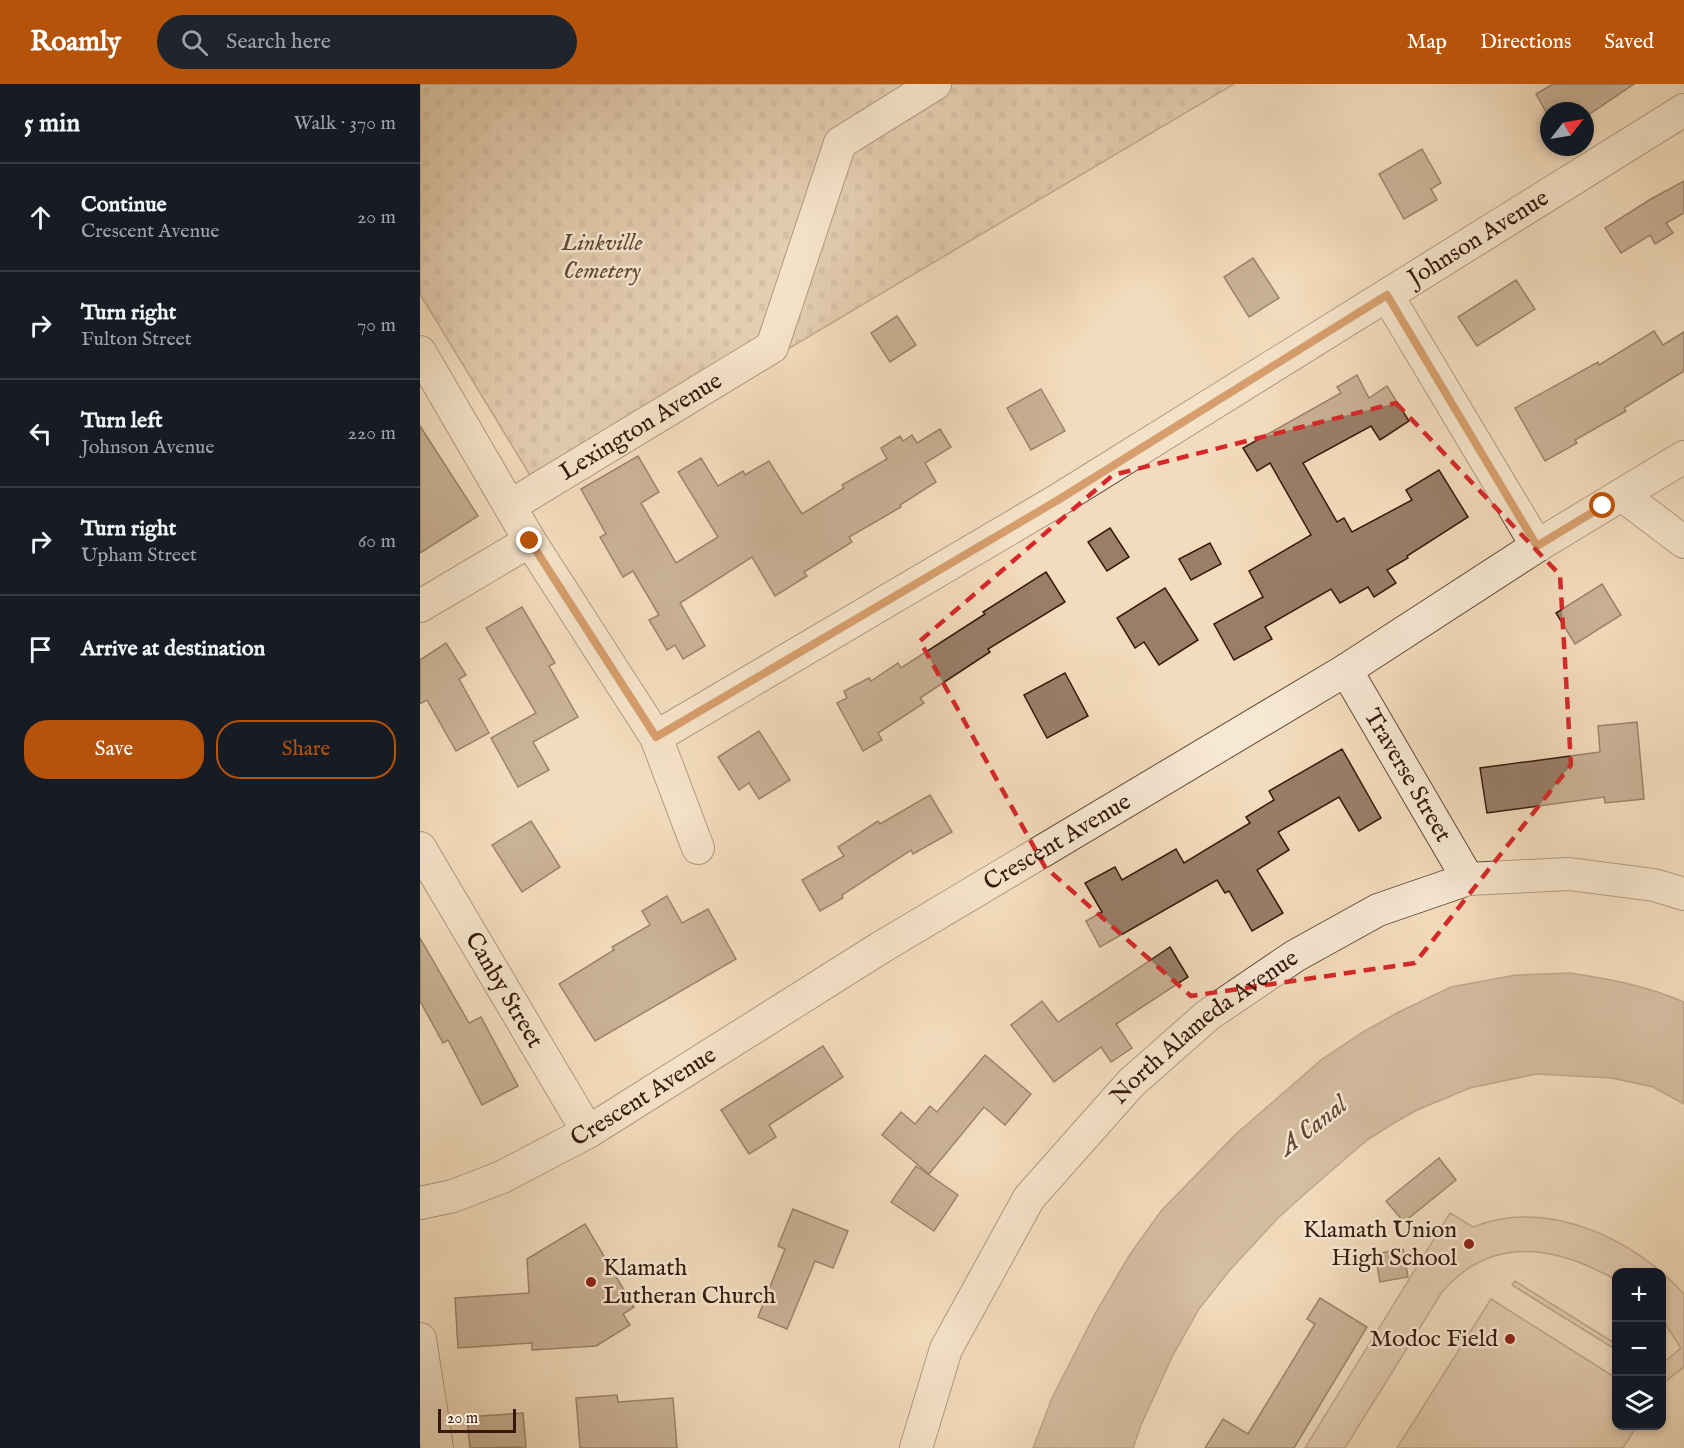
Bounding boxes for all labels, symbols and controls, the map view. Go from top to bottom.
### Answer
search box [157,15,577,69]
text: Roamly [30,25,121,60]
icon: search [178,26,211,59]
text: Search here [226,28,331,56]
text: Map [1407,29,1447,56]
text: Directions [1480,29,1571,56]
text: Saved [1604,29,1654,56]
north arrow [1540,102,1594,156]
text: 5 min [24,107,80,140]
text: Walk · 370 m [294,111,396,136]
street label: Johnson Avenue [1400,183,1555,295]
text: Continue [81,191,167,219]
icon: ahead [24,201,57,234]
text: 20 m [357,205,396,230]
text: Crescent Avenue [81,219,219,244]
park label: Linkville Cemetery [561,228,642,287]
text: Turn right [81,299,176,327]
icon: right [24,309,57,342]
text: 70 m [357,313,396,338]
text: Fulton Street [81,327,192,352]
street label: Lexington Avenue [554,365,728,488]
text: Turn left [81,407,163,435]
icon: left [24,417,57,450]
text: 220 m [348,421,396,446]
text: Johnson Avenue [81,435,215,460]
route start [1589,492,1615,518]
text: Turn right [81,515,176,543]
icon: right [24,525,57,558]
route end [516,527,542,553]
text: 60 m [358,529,396,554]
text: Upham Street [81,543,197,568]
icon: arrive [24,633,57,666]
text: Arrive at destination [81,635,265,663]
street label: Traverse Street [1356,703,1459,848]
button: Save [24,720,204,779]
button: Share [216,720,396,779]
street label: Crescent Avenue [978,786,1137,898]
street label: Canby Street [458,926,550,1054]
street label: North Alameda Avenue [1104,943,1304,1111]
street label: Crescent Avenue [565,1040,722,1154]
water label: A Canal [1270,1088,1356,1165]
place label: Klamath Union High School [1303,1215,1457,1274]
marker: Klamath Union High School [1462,1237,1476,1251]
place label: Klamath Lutheran Church [603,1253,776,1312]
map controls [1612,1268,1666,1430]
button: + [1612,1268,1666,1322]
marker: Klamath Lutheran Church [584,1275,598,1289]
button: − [1612,1322,1666,1376]
place label: Modoc Field [1370,1324,1498,1355]
marker: Modoc Field [1503,1332,1517,1346]
button: layers [1612,1376,1666,1430]
scale bar [438,1406,516,1434]
text: 20 m [447,1409,478,1429]

